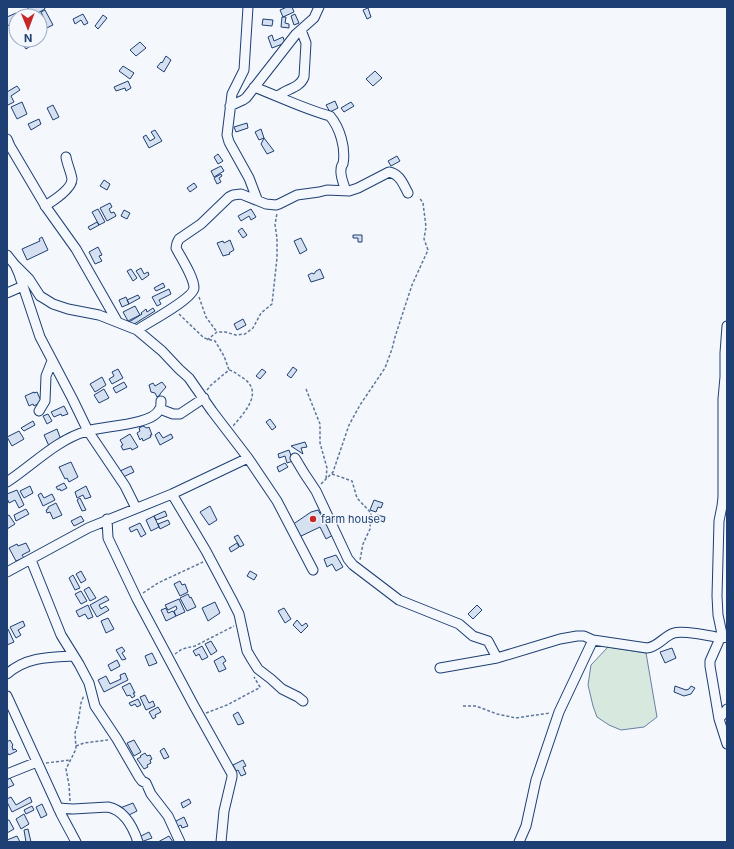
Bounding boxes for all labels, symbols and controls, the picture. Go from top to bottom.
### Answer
north arrow [8,8,48,48]
text: N [24,31,32,45]
place label: farm house [321,512,380,526]
marker: farm house [308,514,318,524]

